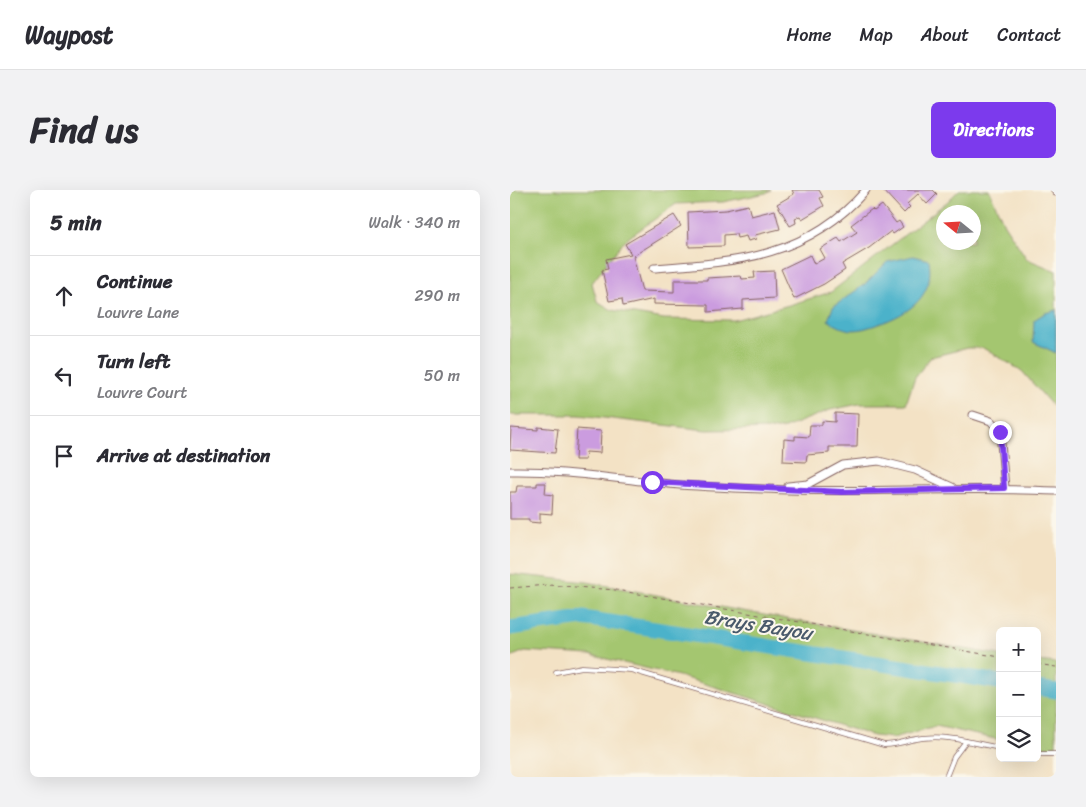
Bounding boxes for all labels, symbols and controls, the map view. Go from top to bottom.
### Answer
text: Waypost [25,14,113,56]
text: Home [787,19,832,51]
text: Map [860,19,893,51]
text: About [921,19,969,51]
text: Contact [997,19,1061,51]
text: Find us [30,99,138,161]
button: Directions [931,102,1056,158]
text: 5 min [50,204,102,242]
north arrow [936,205,981,250]
text: Walk · 340 m [369,208,460,237]
text: Continue [97,265,173,298]
text: 290 m [414,281,460,310]
icon: ahead [50,282,78,310]
text: Louvre Lane [97,298,179,327]
text: Turn left [97,345,170,378]
text: 50 m [424,361,460,390]
icon: left [50,362,78,390]
text: Louvre Court [97,378,187,407]
route end [989,421,1012,444]
text: Arrive at destination [97,439,270,472]
icon: arrive [50,442,78,470]
route start [641,471,664,494]
water label: Brays Bayou [702,599,817,651]
map controls [996,627,1041,762]
button: + [996,627,1041,672]
button: − [996,672,1041,717]
button: layers [996,717,1041,762]

